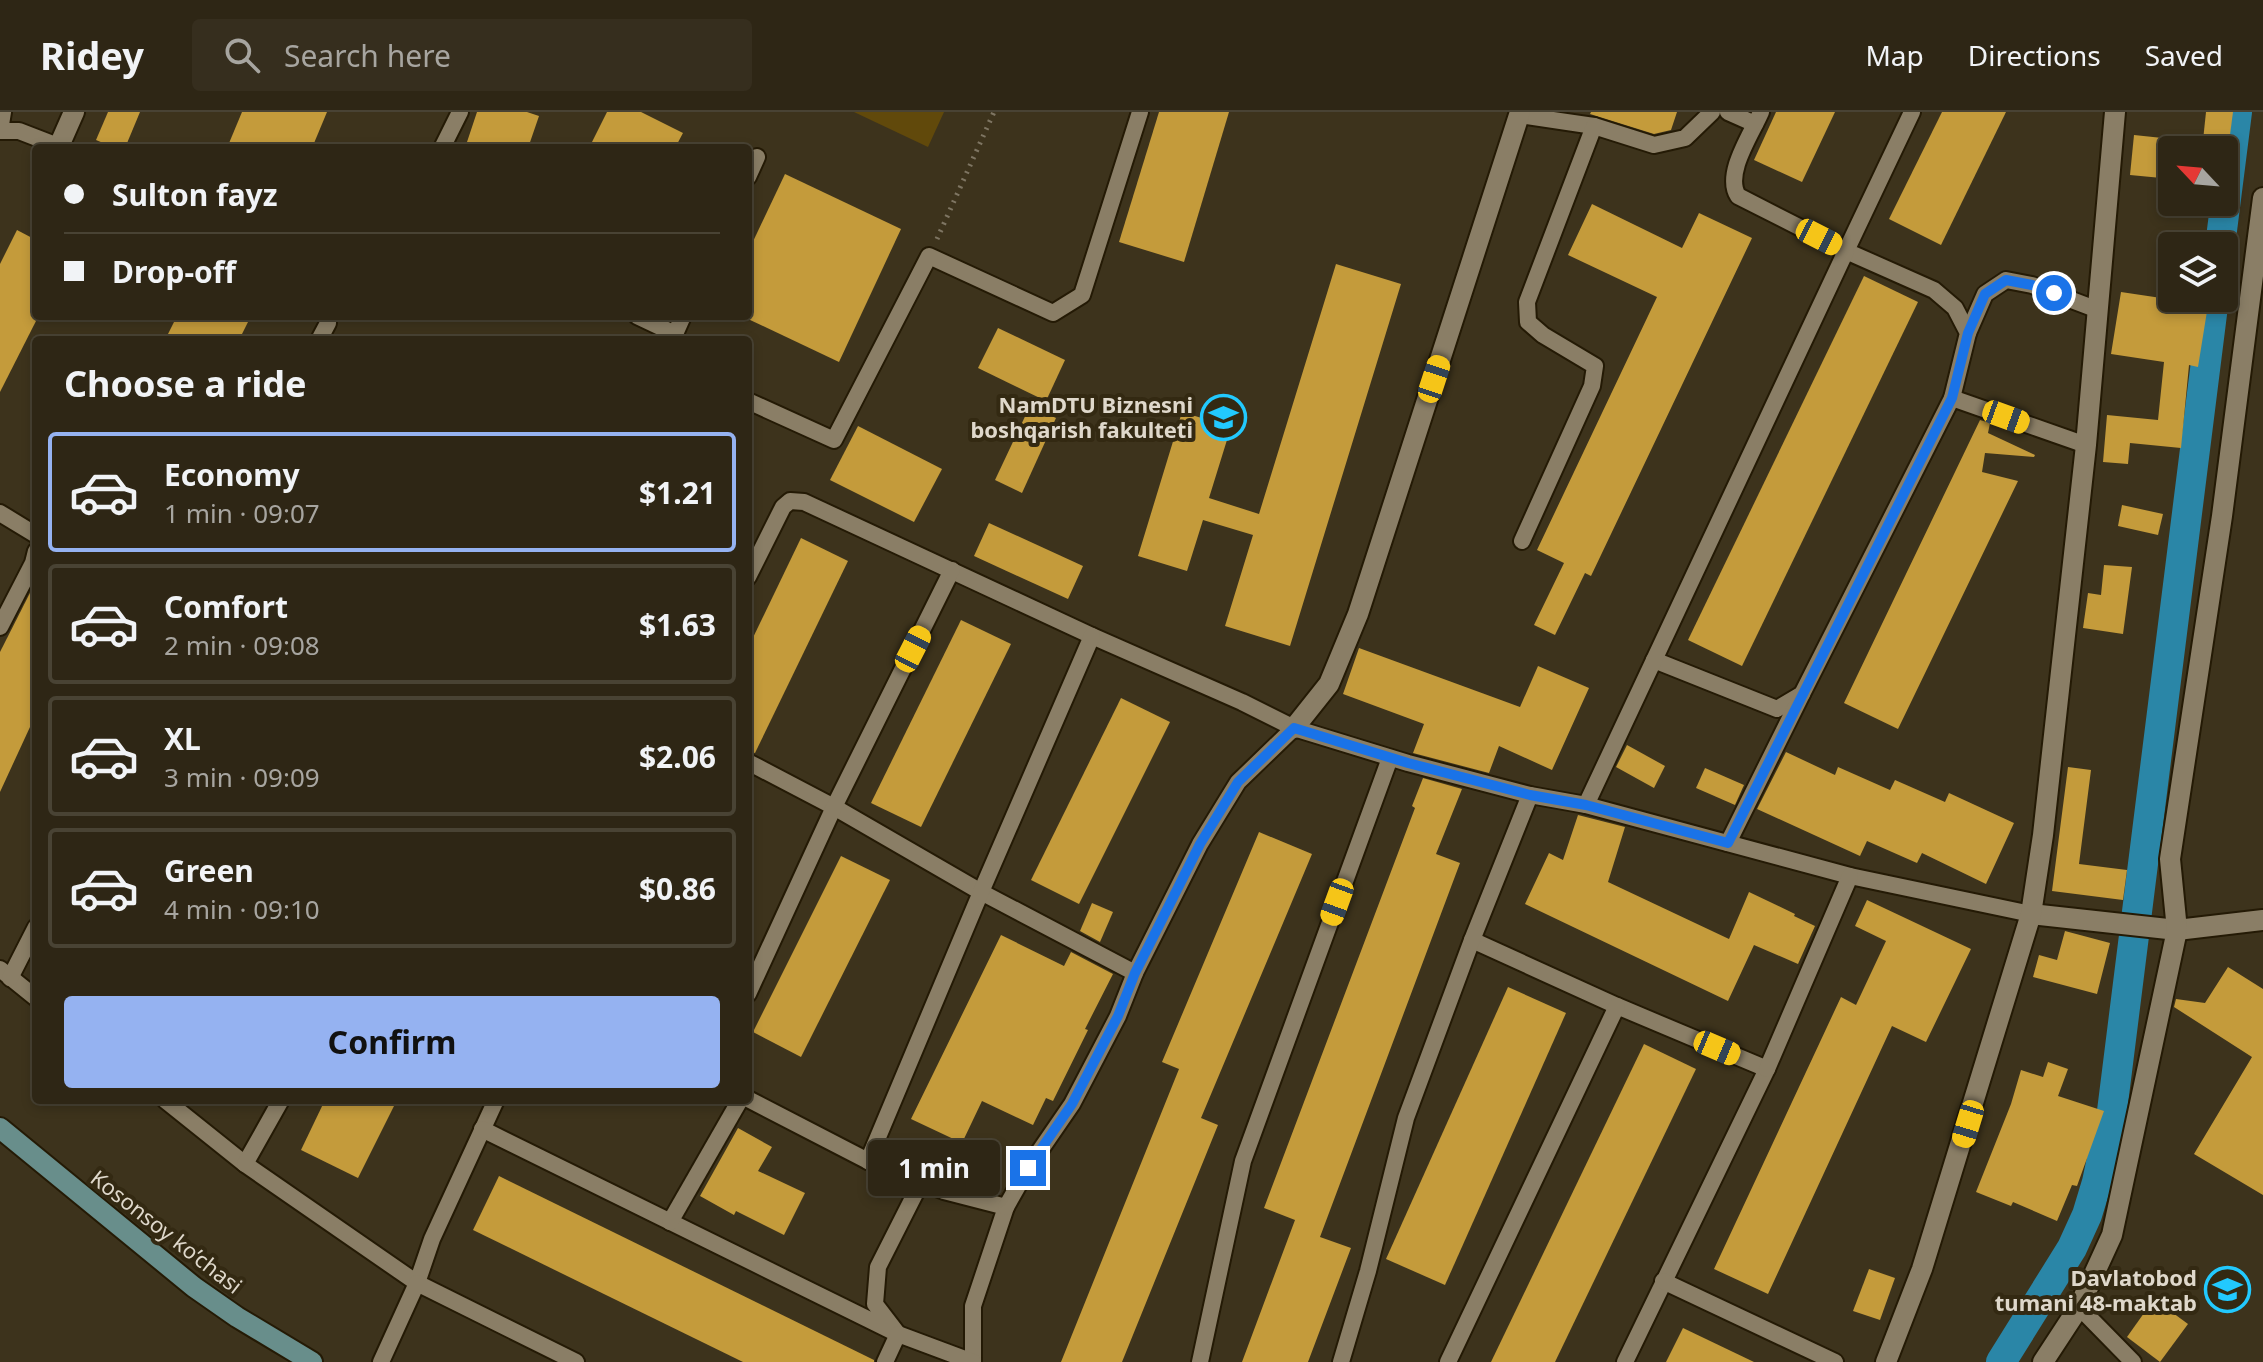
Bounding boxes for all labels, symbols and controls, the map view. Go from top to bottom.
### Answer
search box [192,19,752,91]
text: Ridey [40,29,144,81]
icon: search [220,33,264,77]
text: Search here [284,35,451,76]
text: Map [1865,36,1924,74]
text: Directions [1968,36,2101,74]
text: Saved [2145,36,2223,74]
north arrow [2158,136,2238,216]
map controls [2158,136,2238,312]
text: Sulton fayz [112,174,278,215]
car [1792,215,1846,259]
button: layers [2158,232,2238,312]
text: Drop-off [112,251,236,292]
route start [2036,275,2072,311]
car [1415,352,1453,406]
text: Choose a ride [64,359,306,408]
place label: NamDTU Biznesni boshqarish fakulteti [970,389,1193,444]
school or university icon: NamDTU Biznesni boshqarish fakulteti [1200,393,1248,441]
car [1979,398,2033,436]
text: Economy [164,454,300,495]
icon: car [68,456,140,528]
text: $1.21 [639,472,716,513]
text: 1 min · 09:07 [164,495,320,531]
text: Comfort [164,586,288,627]
icon: car [68,588,140,660]
text: $1.63 [639,604,716,645]
car [891,622,935,676]
text: 2 min · 09:08 [164,627,320,663]
text: XL [164,718,201,759]
icon: car [68,720,140,792]
text: $2.06 [639,736,716,777]
text: 3 min · 09:09 [164,759,320,795]
text: Green [164,850,254,891]
icon: car [68,852,140,924]
text: $0.86 [639,868,716,909]
car [1318,875,1356,929]
text: 4 min · 09:10 [164,891,320,927]
button: Confirm [64,996,720,1088]
car [1690,1028,1744,1068]
car [1950,1098,1986,1150]
callout: 1 min [868,1140,1000,1196]
text: 1 min [898,1150,970,1186]
route end [1010,1150,1046,1186]
street label: Kosonsoy ko’chasi [85,1162,249,1300]
place label: Davlatobod tumani 48-maktab [1995,1262,2197,1317]
school or university icon: Davlatobod tumani 48-maktab [2204,1266,2252,1314]

